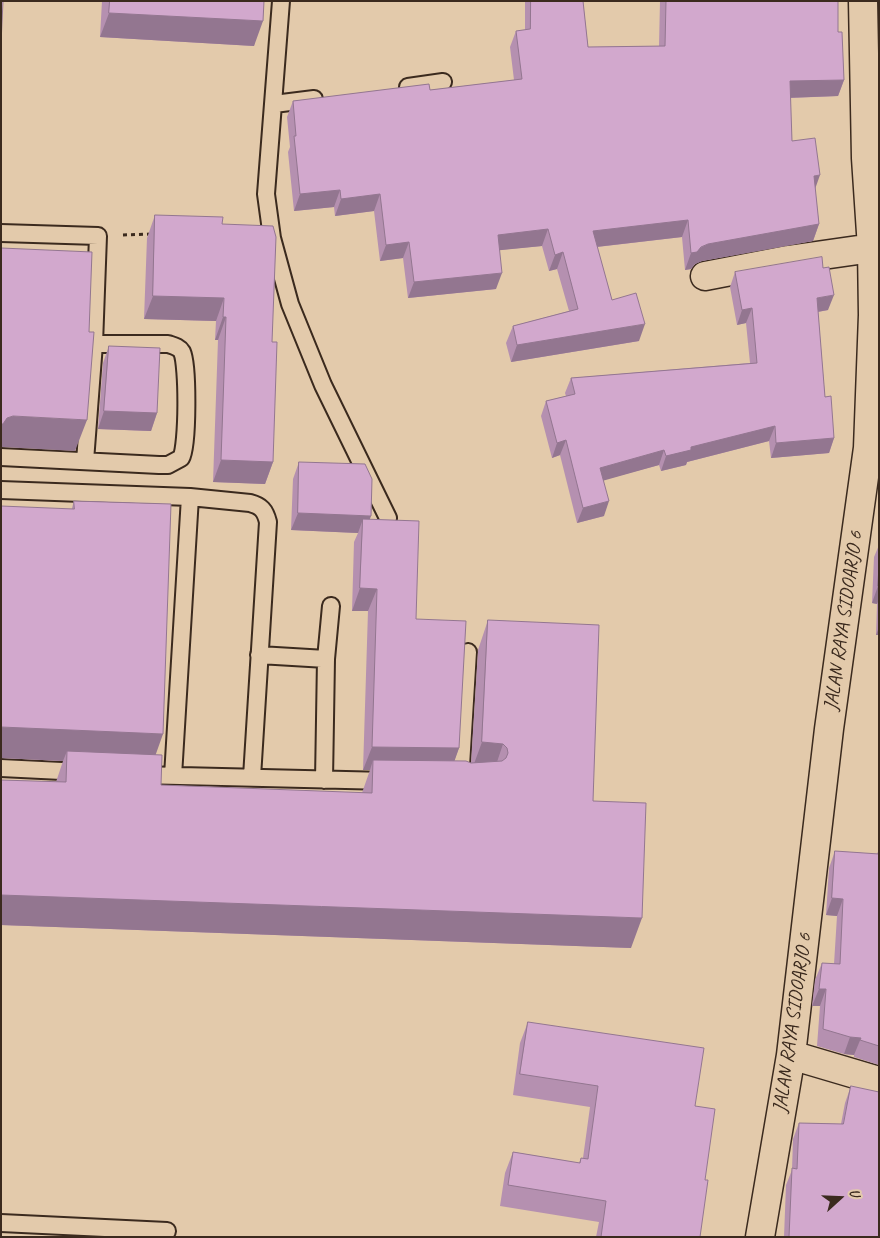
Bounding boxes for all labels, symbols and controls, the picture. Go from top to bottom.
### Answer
street label: JALAN RAYA SIDOARJO 6 [820,530,868,712]
street label: JALAN RAYA SIDOARJO 6 [769,932,817,1114]
north arrow [815,1173,865,1223]
text: U [845,1187,864,1199]

